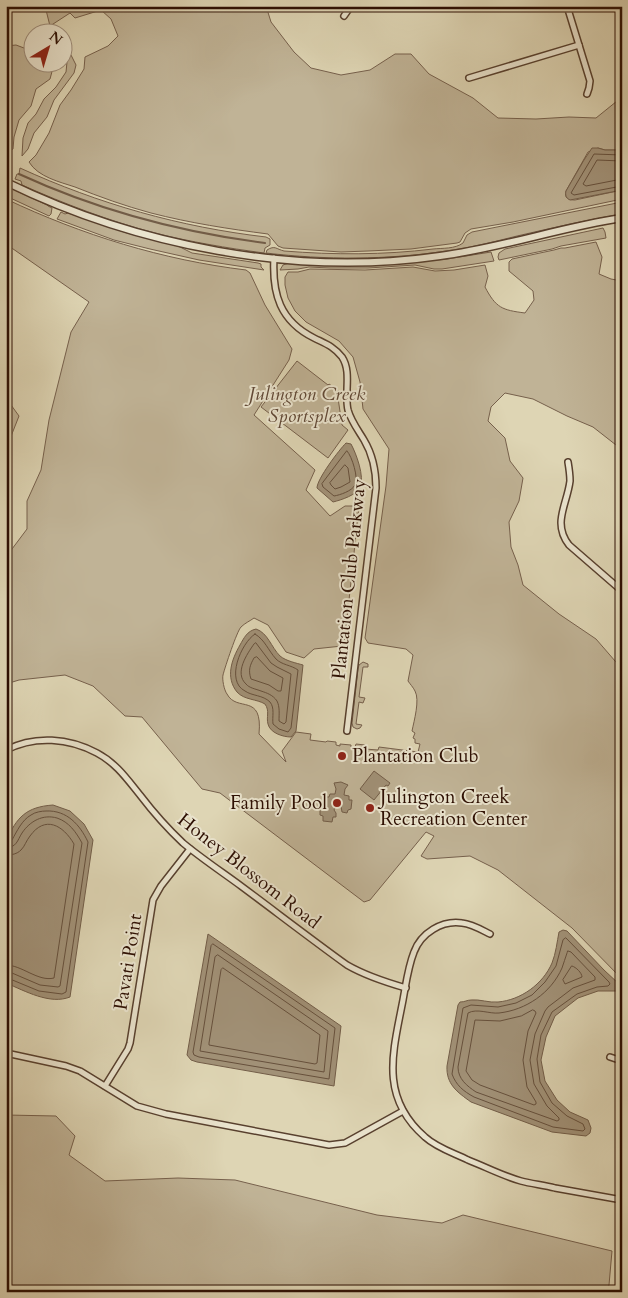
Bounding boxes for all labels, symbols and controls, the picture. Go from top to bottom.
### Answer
north arrow [22,22,72,72]
text: N [45,27,66,49]
park label: Julington Creek Sportsplex [245,381,366,429]
street label: Plantation Club Parkway [326,477,372,681]
place label: Plantation Club [352,743,479,769]
marker: Plantation Club [336,750,348,762]
place label: Julington Creek Recreation Center [377,784,527,832]
place label: Family Pool [230,790,327,816]
marker: Family Pool [331,797,343,809]
marker: Julington Creek Recreation Center [364,802,376,814]
street label: Honey Blossom Road [172,807,326,935]
street label: Pavati Point [108,912,148,1012]

